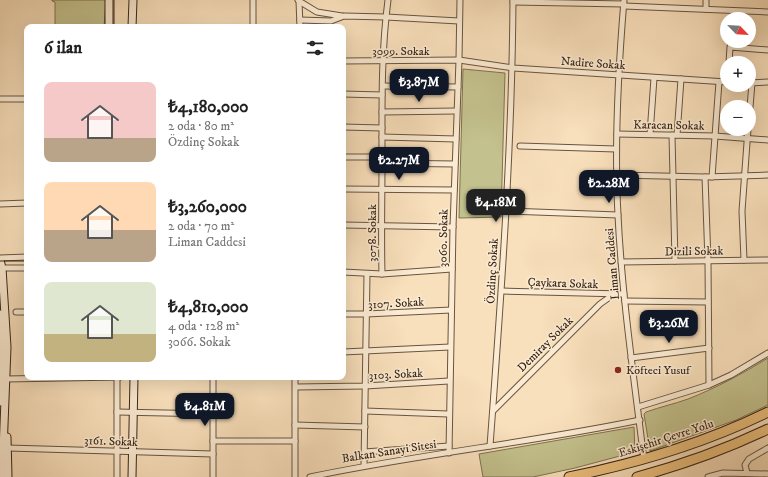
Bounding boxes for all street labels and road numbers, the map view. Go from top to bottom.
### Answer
street label: 3099. Sokak [372,44,430,59]
street label: Nadire Sokak [560,54,626,73]
street label: Karacan Sokak [633,117,705,134]
street label: 3078. Sokak [365,204,380,262]
street label: 3060. Sokak [435,209,452,267]
street label: Liman Caddesi [602,228,623,300]
street label: Özdinç Sokak [483,238,502,304]
street label: Dizili Sokak [665,243,724,260]
street label: Çaykara Sokak [527,275,599,292]
street label: 3107. Sokak [368,295,424,312]
street label: Demiray Sokak [514,313,576,375]
street label: 3103. Sokak [369,366,424,383]
street label: Eskişehir Çevre Yolu [617,416,716,461]
street label: 3161. Sokak [84,433,138,450]
street label: Balkan Sanayi Sitesi [341,437,437,466]

